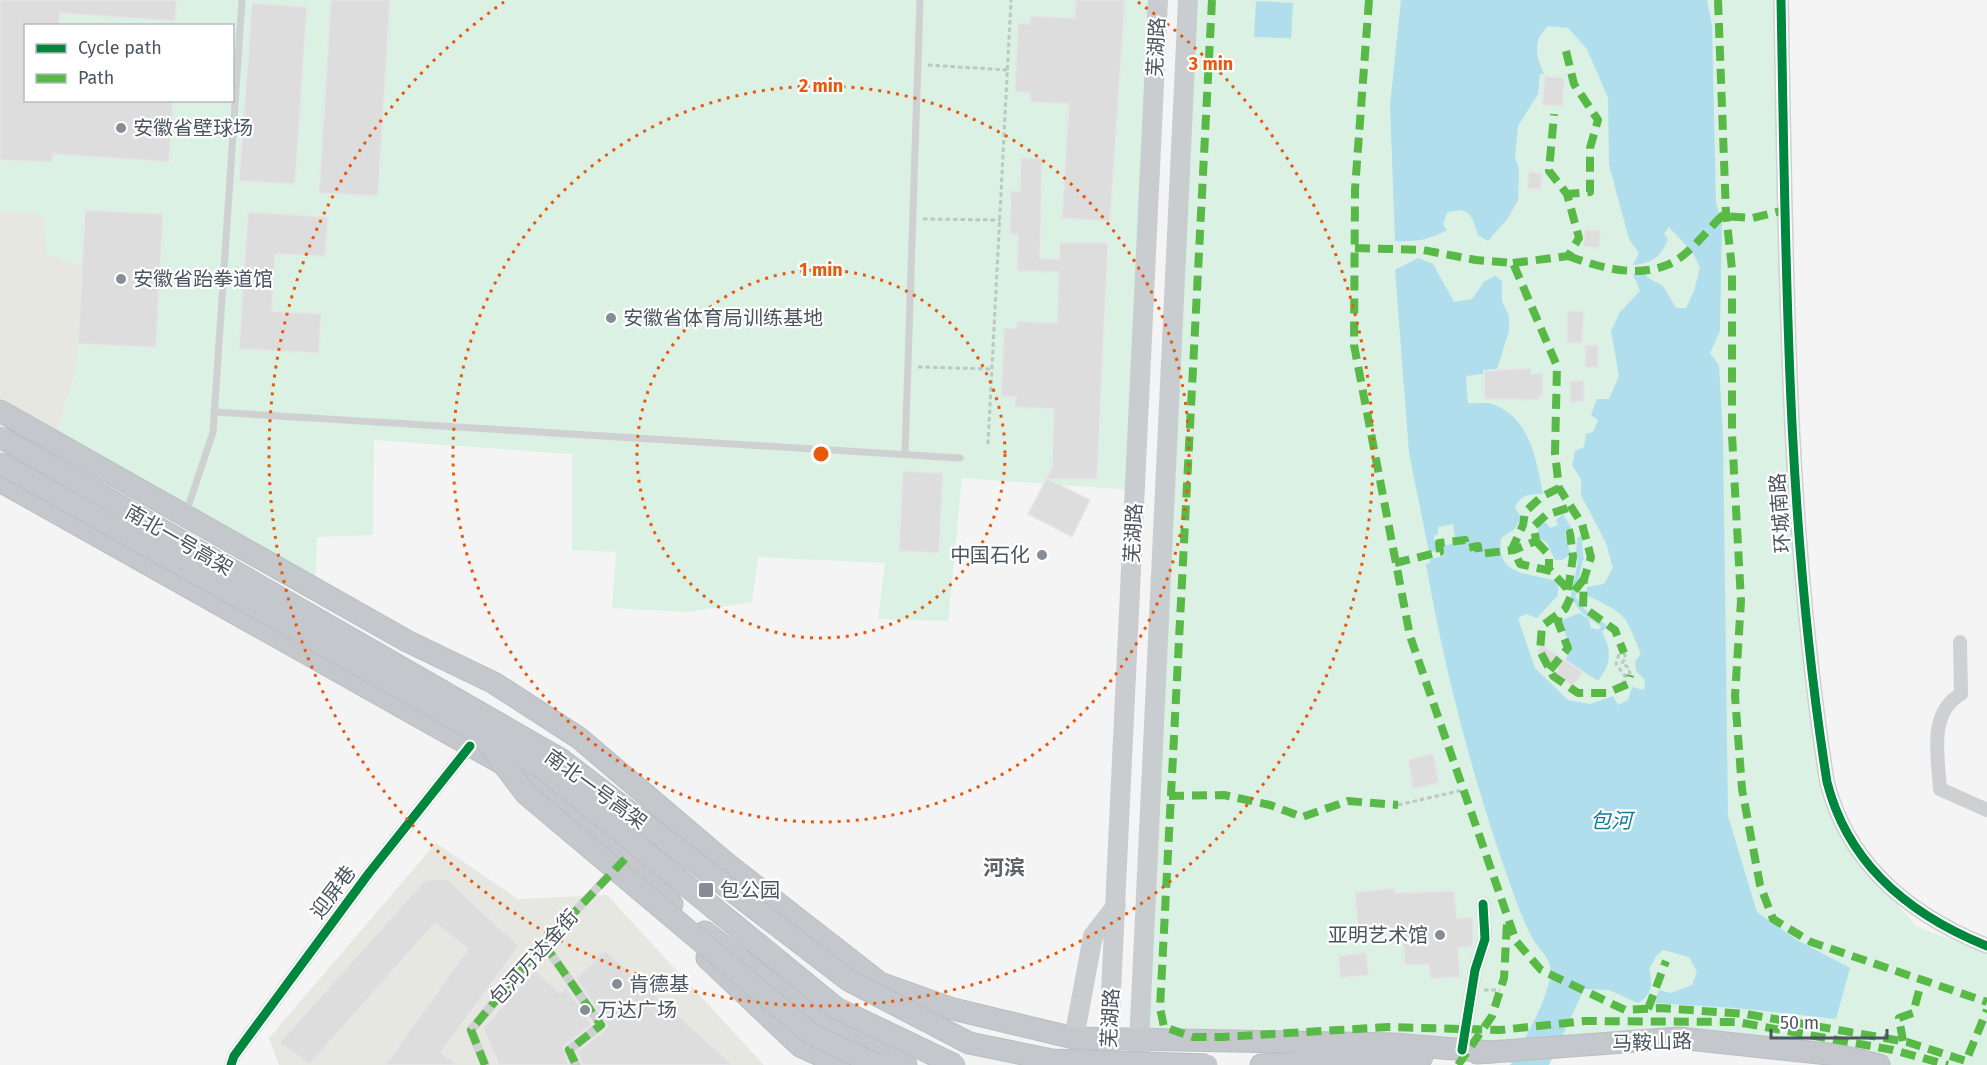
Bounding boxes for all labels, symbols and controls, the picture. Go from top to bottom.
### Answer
street label: 芜湖路 [1142,16,1170,78]
legend [24,24,234,102]
text: Cycle path [78,37,162,59]
text: 3 min [1188,53,1233,75]
text: Path [78,67,114,89]
text: 2 min [799,75,843,97]
place label: 安徽省壁球场 [133,116,253,140]
marker: 安徽省壁球场 [114,121,128,135]
text: 1 min [799,259,843,281]
place label: 安徽省跆拳道馆 [133,267,273,291]
marker: 安徽省跆拳道馆 [114,272,128,286]
place label: 安徽省体育局训练基地 [623,306,823,330]
marker: 安徽省体育局训练基地 [604,311,618,325]
centre of rings [811,444,831,464]
street label: 环城南路 [1765,472,1795,554]
street label: 南北一号高架 [121,500,237,580]
street label: 芜湖路 [1119,502,1147,564]
place label: 中国石化 [950,543,1030,567]
marker: 中国石化 [1035,548,1049,562]
street label: 南北一号高架 [540,744,652,834]
water label: 包河 [1590,808,1636,834]
district label: 河滨 [983,855,1025,881]
street label: 迎屏巷 [305,861,361,923]
place label: 包公园 [720,878,780,902]
marker: 包公园 [697,881,715,899]
street label: 包河万达金街 [485,904,583,1010]
place label: 亚明艺术馆 [1328,923,1428,947]
marker: 亚明艺术馆 [1433,928,1447,942]
place label: 肯德基 [629,972,689,996]
marker: 肯德基 [610,977,624,991]
street label: 芜湖路 [1096,987,1124,1049]
place label: 万达广场 [597,998,677,1022]
scale bar [1771,1002,1886,1040]
marker: 万达广场 [578,1003,592,1017]
text: 50 m [1780,1012,1819,1034]
street label: 马鞍山路 [1612,1029,1692,1055]

